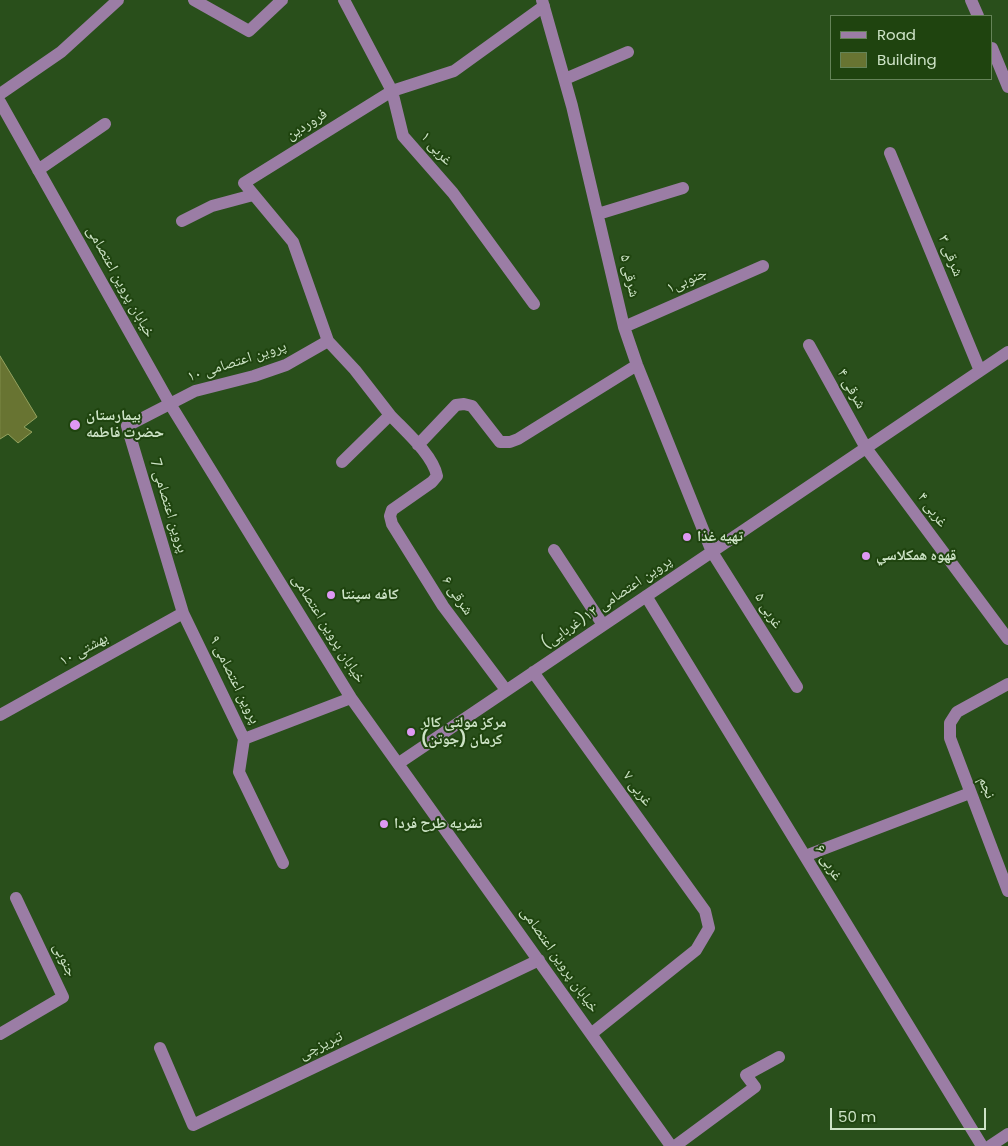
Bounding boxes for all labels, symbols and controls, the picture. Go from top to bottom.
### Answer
legend [830,15,993,80]
text: Road [877,24,916,45]
text: Building [877,49,937,70]
street label: فروردین [283,105,331,145]
street label: غربی ۱ [416,129,456,169]
street label: خیابان پروین اعتصامی [82,223,158,341]
street label: شرقی ۳ [934,233,966,279]
street label: شرقی ۵ [615,253,643,299]
street label: جنوبی۱ [664,264,710,298]
street label: پروین اعتصامی ۱۰ [185,338,289,386]
street label: شرقی ۴ [833,366,869,412]
place label: بیمارستان حضرت فاطمه [86,407,164,442]
marker: بیمارستان حضرت فاطمه [68,418,82,432]
street label: پروین اعتصامی 7 [145,457,191,555]
street label: غربی ۴ [913,489,951,531]
place label: تهیه غذا [697,528,743,546]
marker: تهیه غذا [681,531,693,543]
place label: قهوه همكلاسي [876,547,956,565]
marker: قهوه همكلاسي [860,550,872,562]
street label: پروین اعتصامی ۱۲(غربایی) [538,553,676,653]
street label: خیابان پروین اعتصامی [287,571,369,687]
street label: شرقی ۶ [437,573,477,619]
place label: کافه سپنتا [341,586,399,604]
marker: کافه سپنتا [325,589,337,601]
street label: غربی ۵ [750,590,786,632]
street label: بهشتی ۱۰ [56,629,112,671]
street label: پروین اعتصامی ۹ [205,633,263,727]
place label: مرکز مولتی کالر کرمان (جوتن) [421,714,507,749]
marker: مرکز مولتی کالر کرمان (جوتن) [405,726,417,738]
street label: غربی ۷ [618,768,656,810]
street label: نجم [974,774,998,802]
place label: نشریه طرح فردا [394,815,482,833]
marker: نشریه طرح فردا [378,818,390,830]
street label: غربی ۶ [810,842,846,884]
street label: خیابان پروین اعتصامی [516,904,602,1016]
street label: جنوبی [48,940,80,980]
street label: تبریزچی [296,1028,346,1064]
scale bar [833,1098,989,1130]
text: 50 m [838,1106,876,1127]

